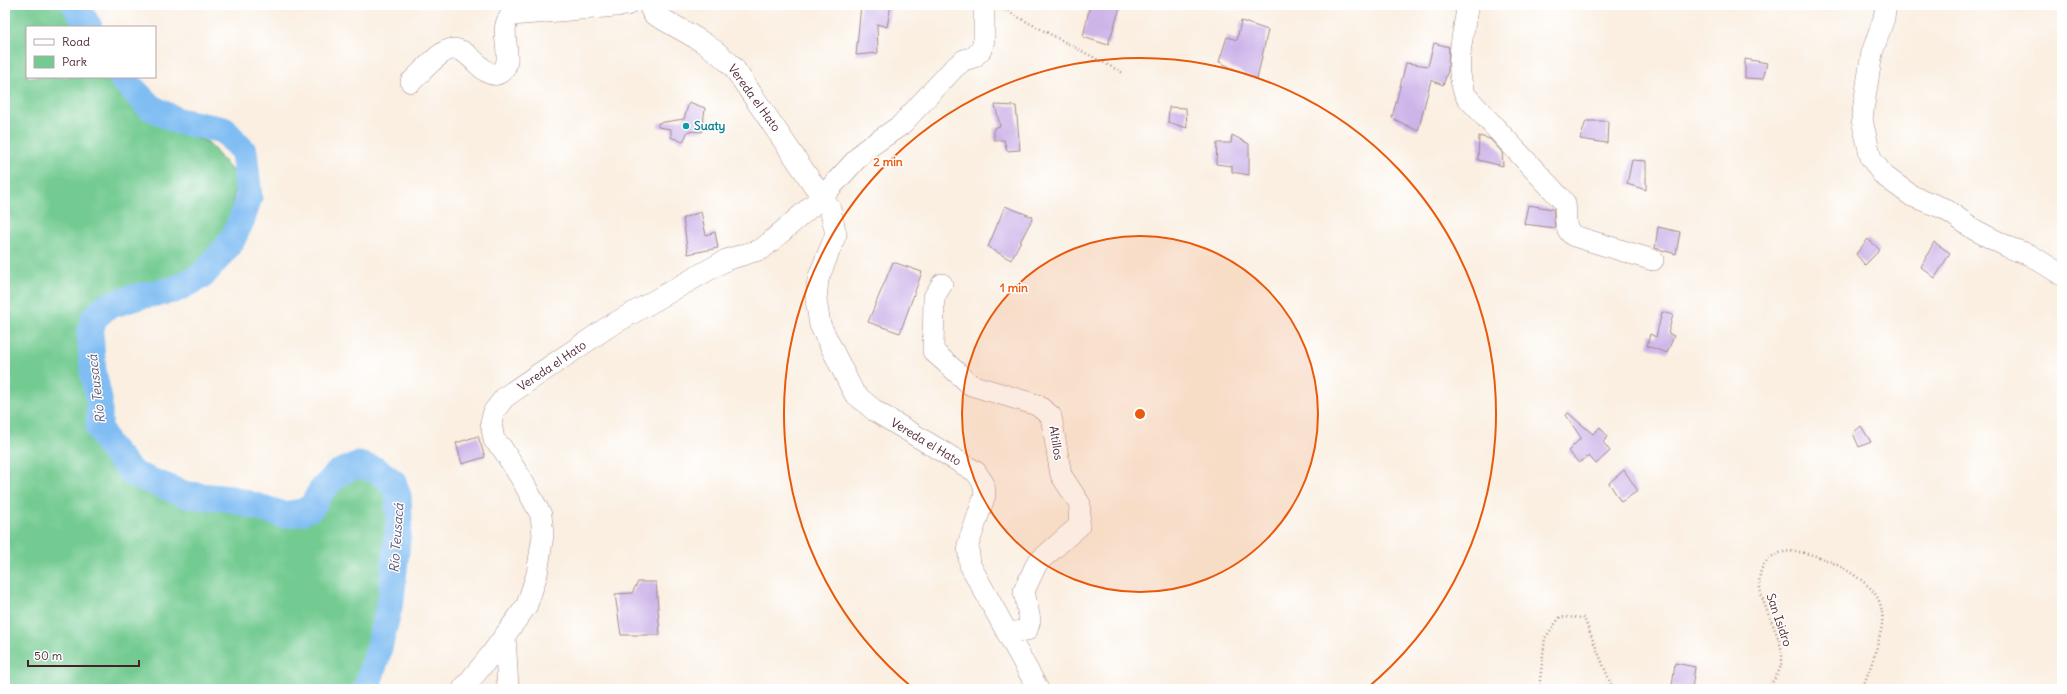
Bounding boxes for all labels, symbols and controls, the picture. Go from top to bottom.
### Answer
legend [26,26,156,78]
text: Road [62,34,90,49]
text: Park [62,54,87,69]
street label: Vereda el Hato [725,61,784,134]
place label: Suaty [694,118,726,134]
marker: Suaty [681,121,691,131]
text: 2 min [873,154,903,169]
text: 1 min [1000,280,1028,295]
street label: Vereda el Hato [515,337,589,394]
water label: Río Teusacá [84,353,109,424]
centre of rings [1133,407,1147,421]
street label: Vereda el Hato [888,415,964,469]
street label: Altillos [1046,425,1067,461]
water label: Río Teusacá [386,502,407,573]
street label: San Isidro [1763,591,1796,649]
scale bar [28,642,139,668]
text: 50 m [34,648,63,663]

